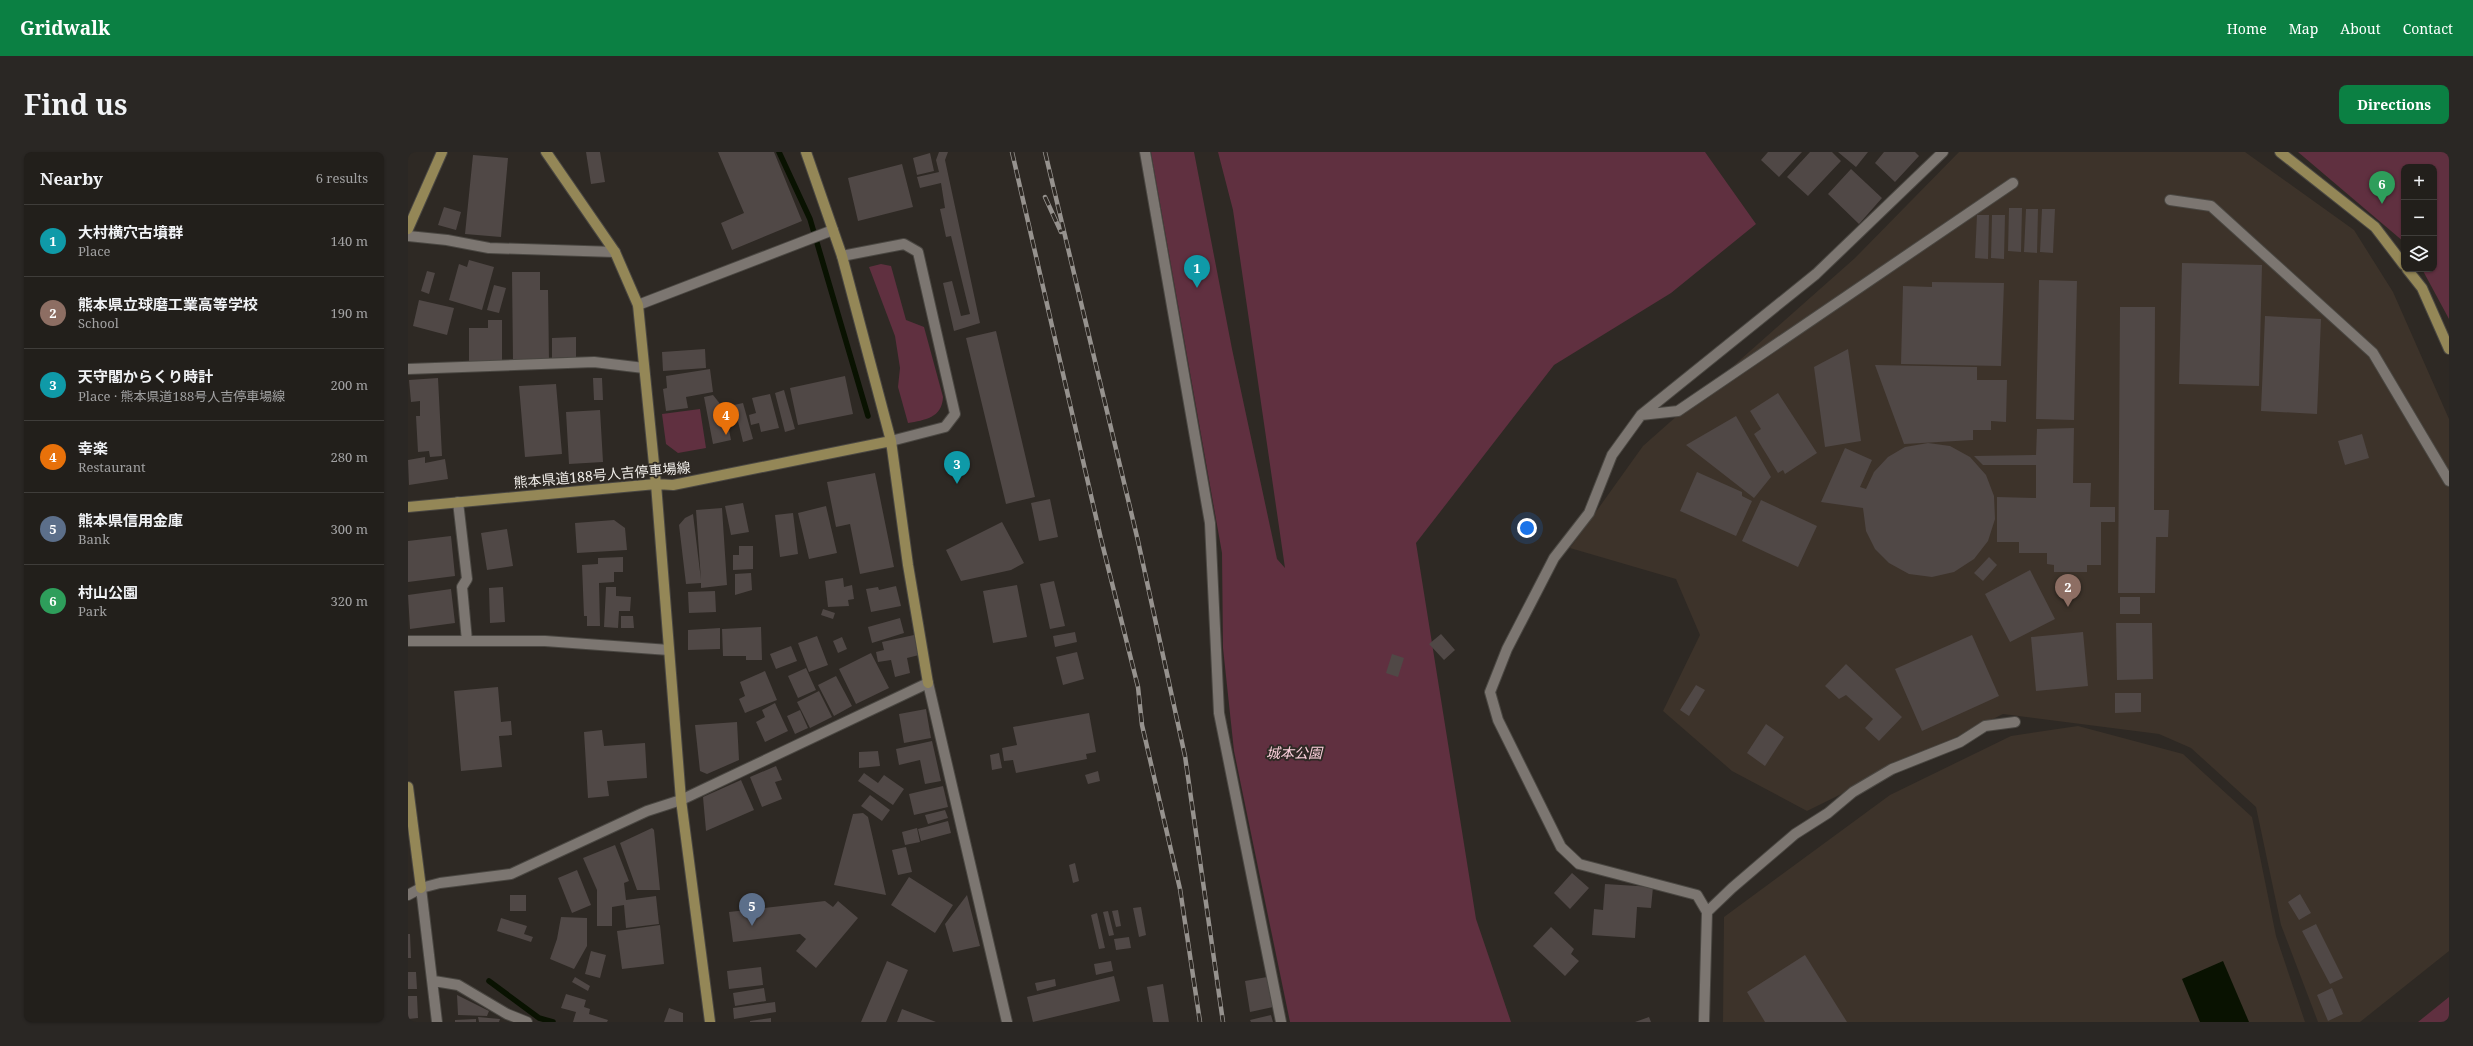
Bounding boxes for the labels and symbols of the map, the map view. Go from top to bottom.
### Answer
pin: 6 [2369,171,2395,204]
pin: 1 [1184,255,1210,288]
pin: 4 [713,402,739,435]
pin: 3 [944,451,970,484]
street label: 熊本県道188号人吉停車場線 [513,457,691,492]
your location [1517,518,1537,538]
pin: 2 [2055,574,2081,607]
park label: 城本公園 [1266,743,1324,762]
pin: 5 [739,893,765,926]

